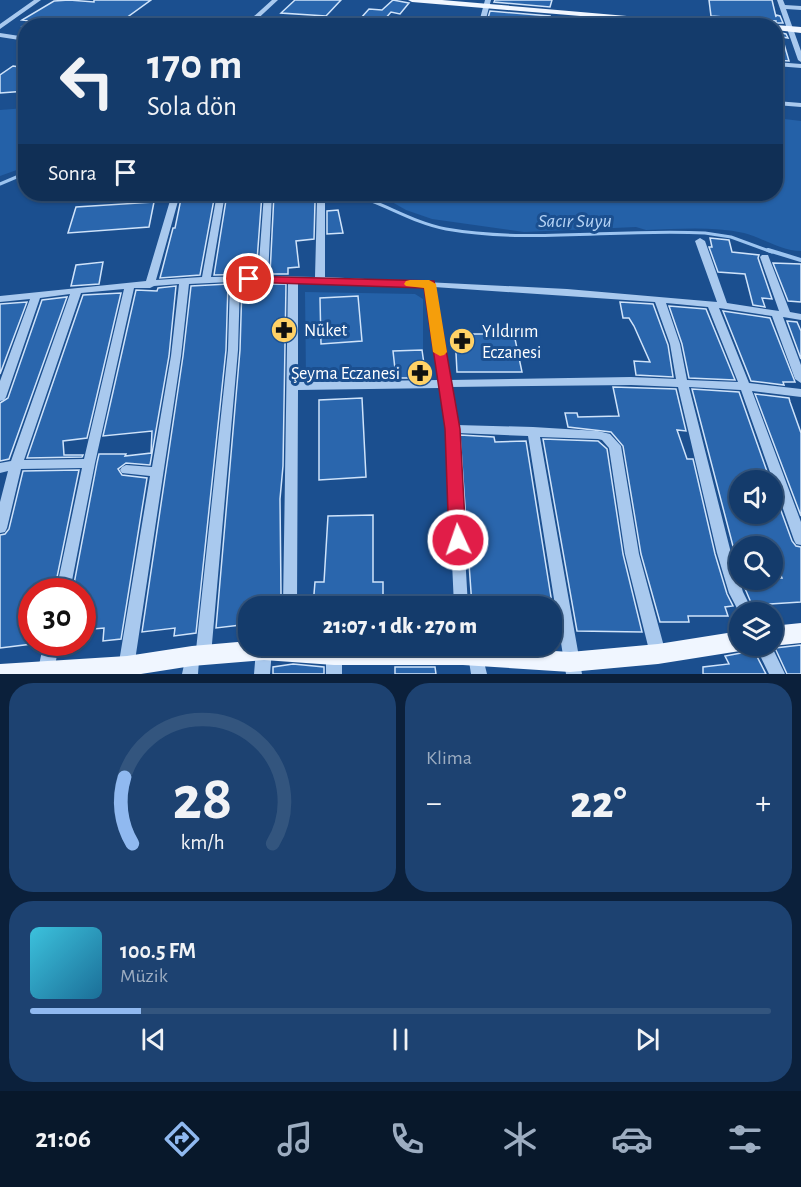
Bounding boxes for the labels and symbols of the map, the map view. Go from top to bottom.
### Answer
water label: Sacır Suyu [538,211,612,231]
pin [223,253,274,304]
pharmacy icon: Nüket [269,315,299,345]
place label: Nüket [304,322,348,340]
place label: Yıldırım Eczanesi [482,323,541,362]
pharmacy icon: Yıldırım Eczanesi [447,326,477,356]
pharmacy icon: Şeyma Eczanesi [405,358,435,388]
place label: Şeyma Eczanesi [291,365,400,383]
position arrow [426,508,490,572]
speed limit sign: 30 [18,578,96,656]

